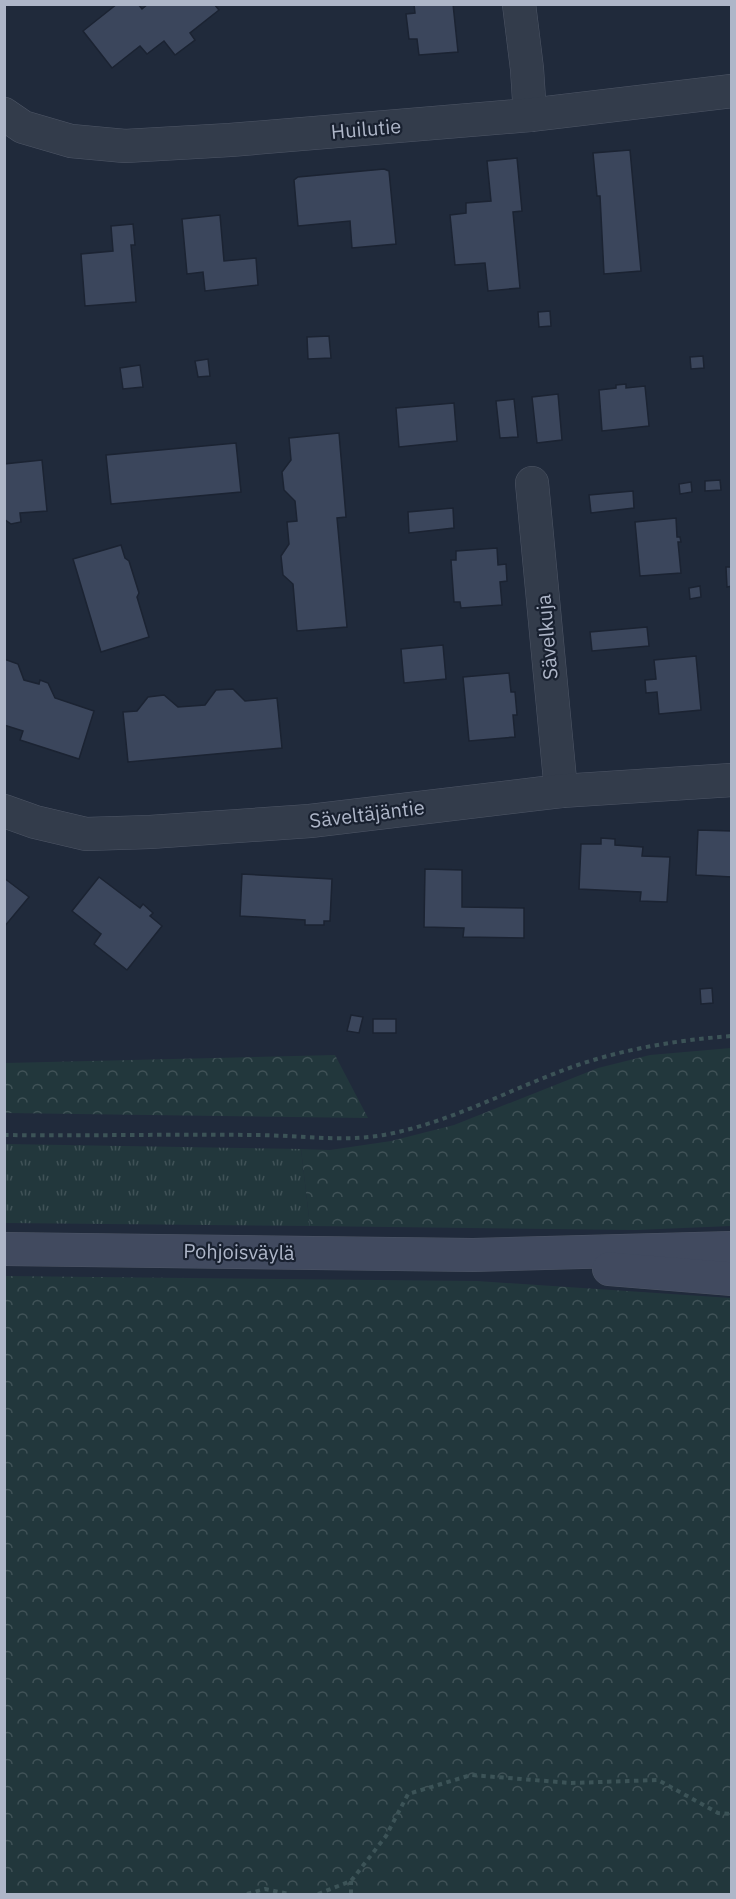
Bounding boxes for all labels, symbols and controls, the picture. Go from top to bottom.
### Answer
street label: Huilutie [330,112,402,145]
street label: Sävelkuja [529,593,564,681]
street label: Säveltäjäntie [308,793,426,834]
street label: Pohjoisväylä [183,1237,295,1266]

